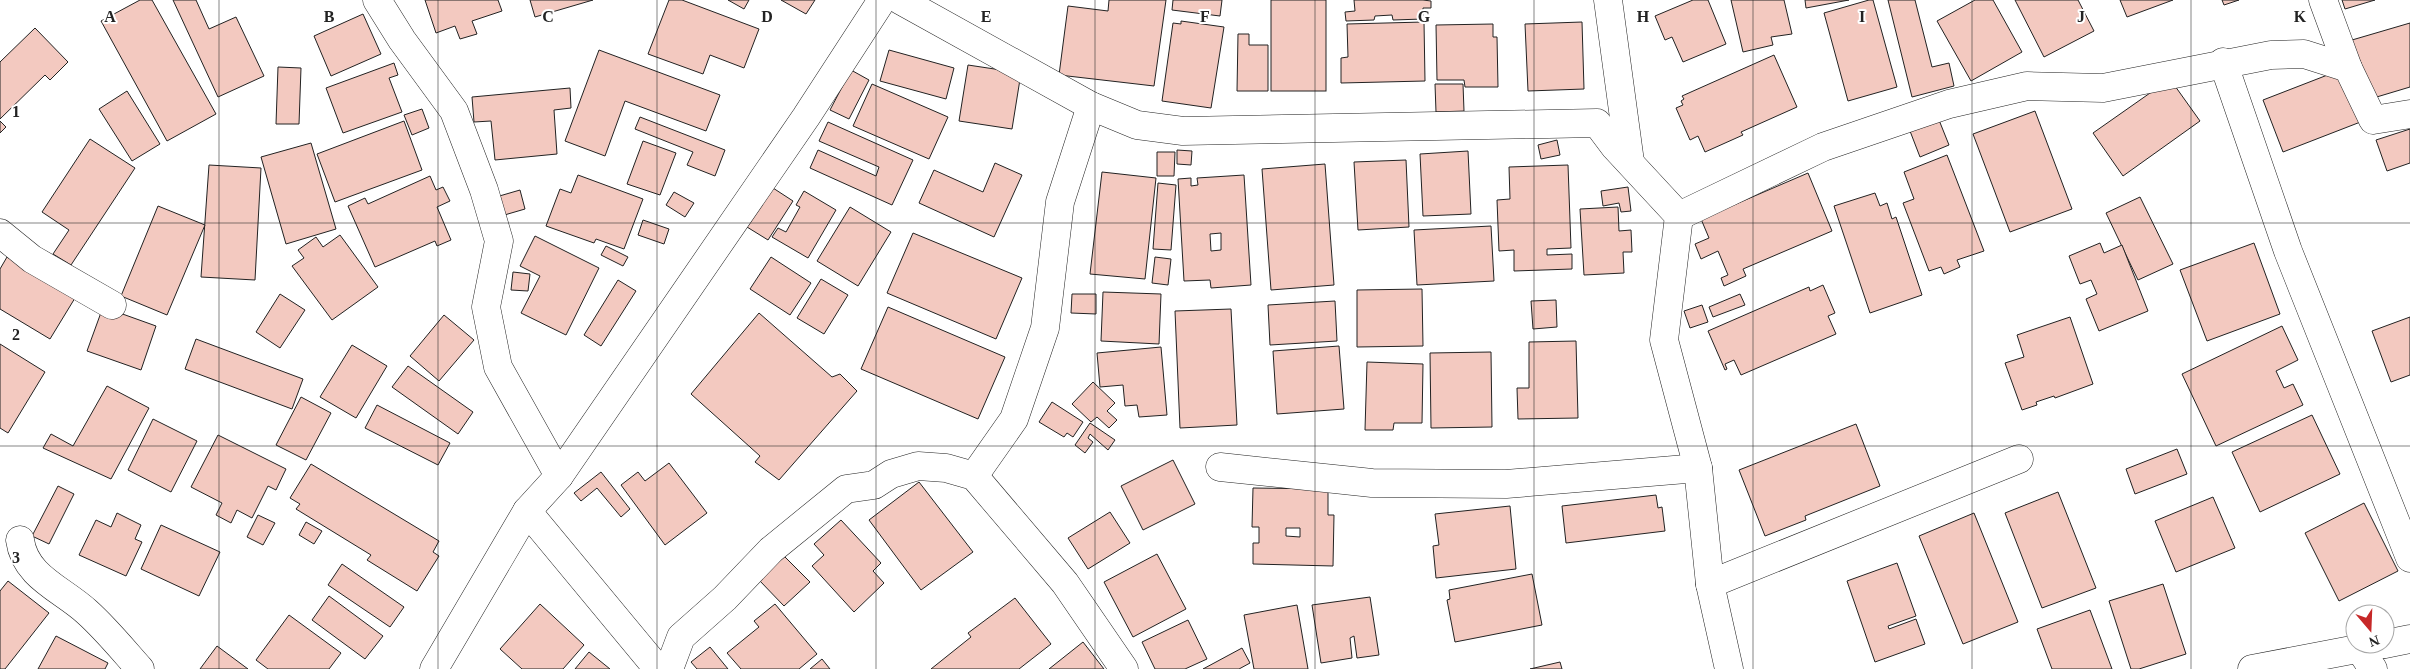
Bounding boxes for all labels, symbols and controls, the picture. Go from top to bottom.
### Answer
text: A [104,8,116,25]
text: B [324,8,335,25]
text: C [542,8,554,25]
text: D [761,8,773,25]
text: E [981,8,991,25]
text: F [1200,8,1210,25]
text: G [1418,8,1431,25]
text: H [1637,8,1650,25]
text: I [1859,8,1865,25]
text: J [2077,8,2085,25]
text: K [2294,8,2307,25]
text: 1 [12,103,20,120]
text: 2 [12,326,20,343]
text: 3 [12,549,20,566]
north arrow [2345,604,2395,654]
text: N [2367,632,2381,650]

